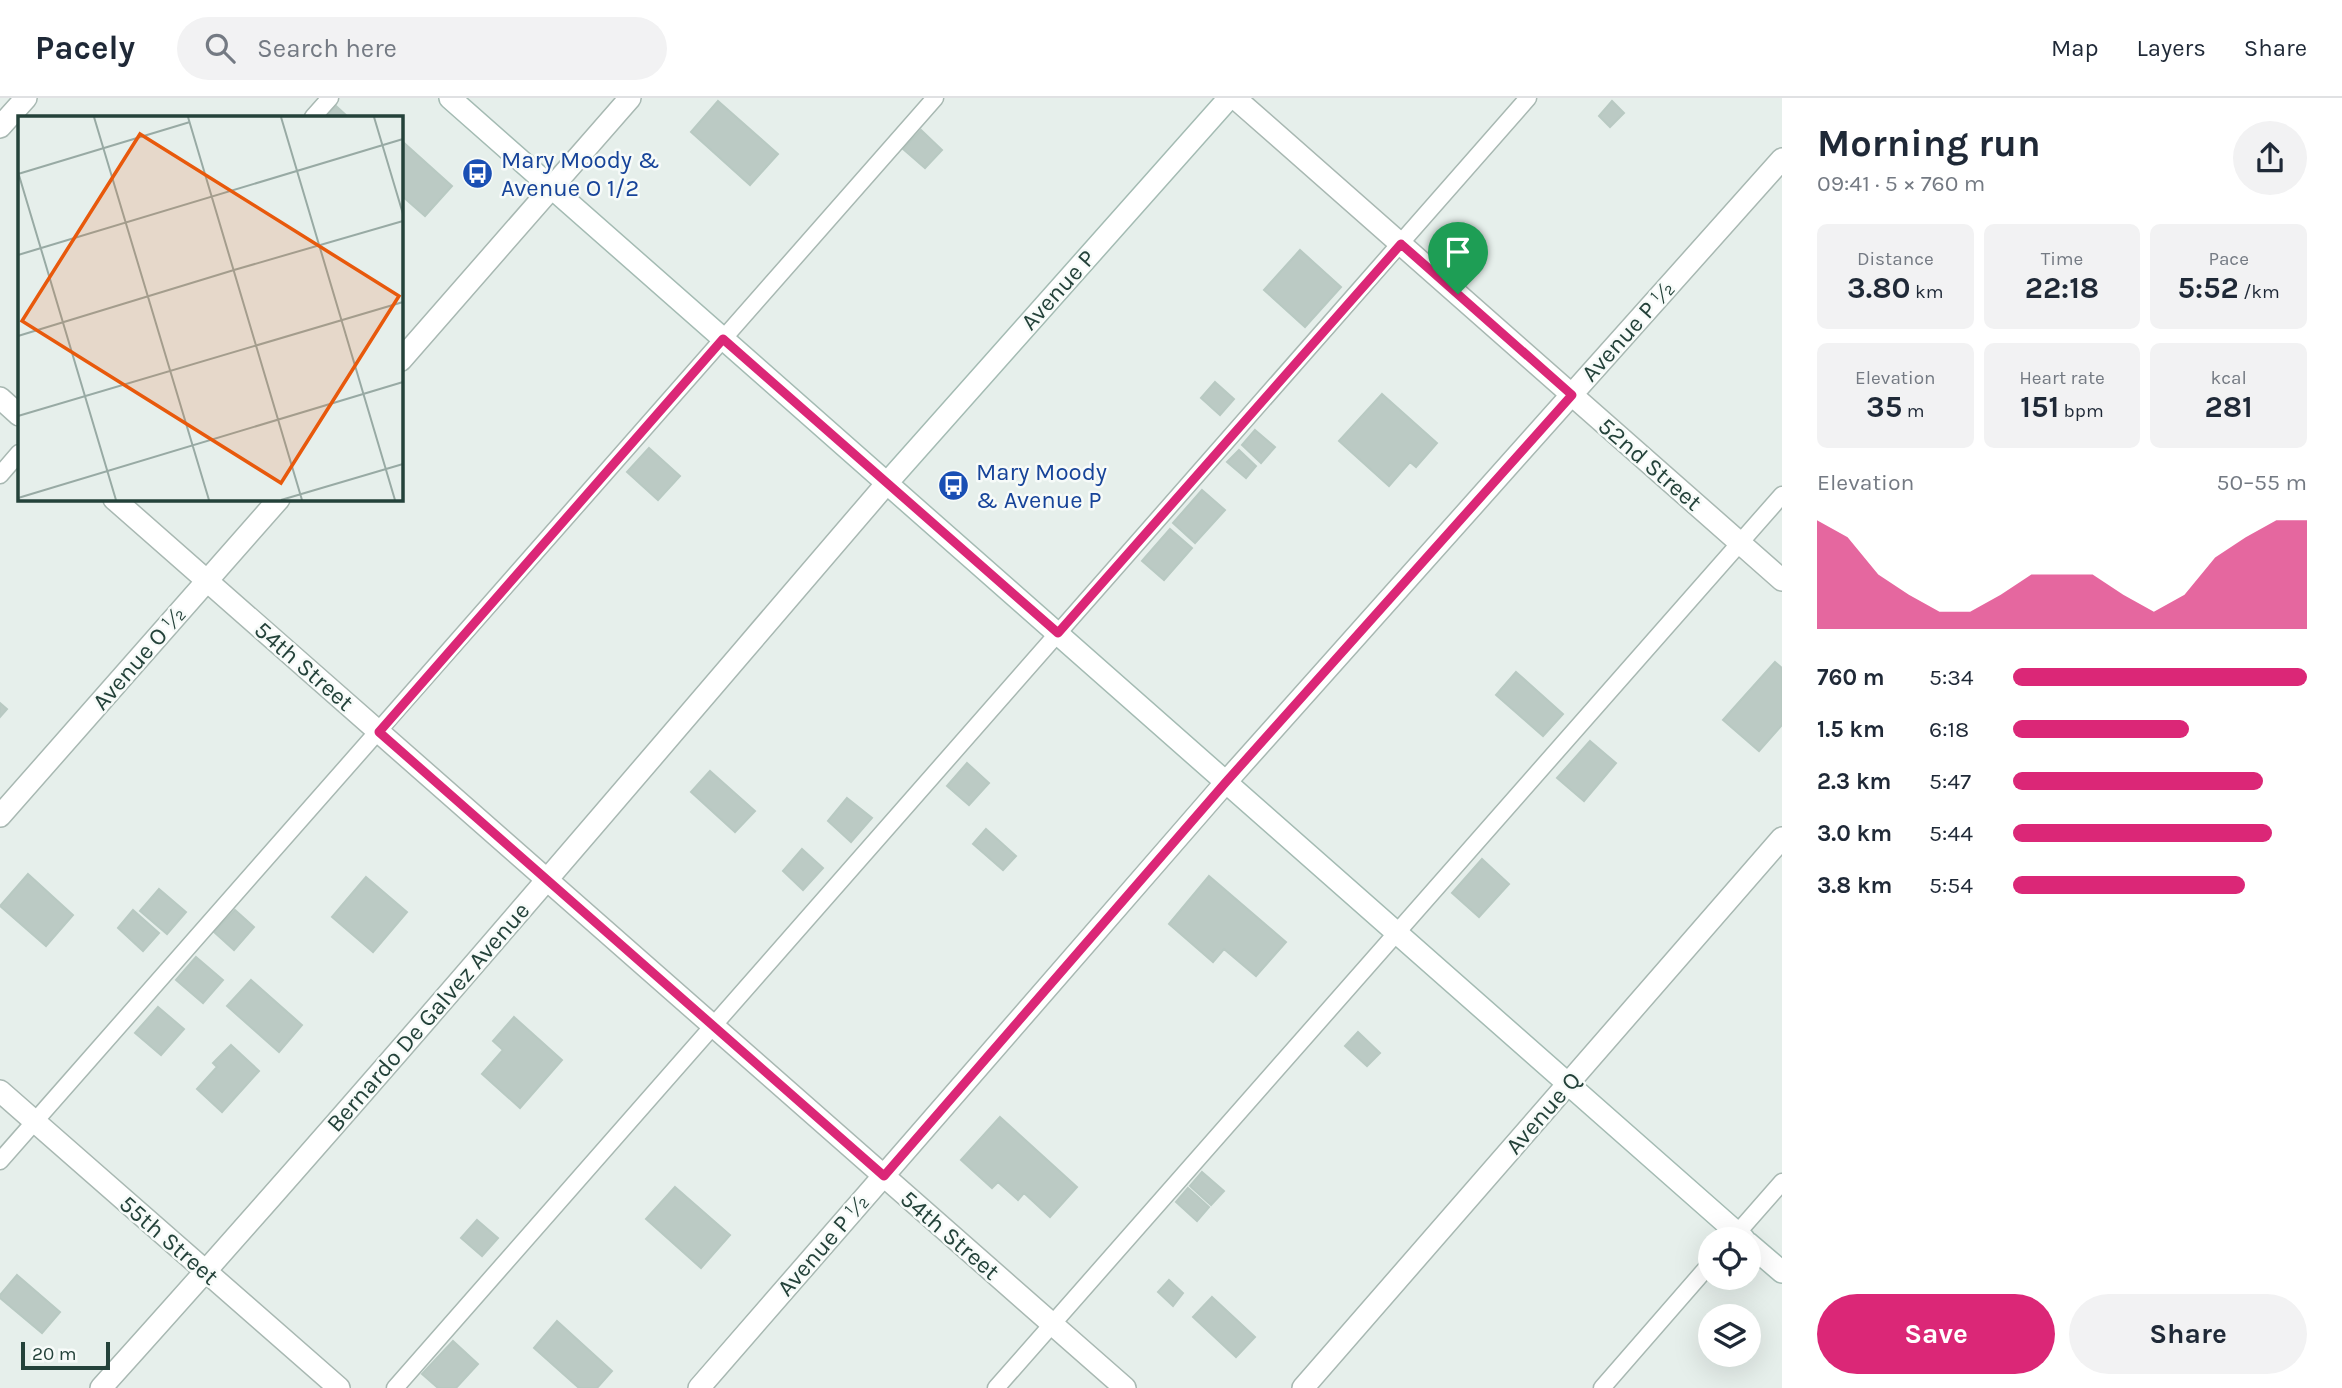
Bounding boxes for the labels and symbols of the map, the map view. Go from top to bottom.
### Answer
inset map [18,116,402,500]
place label: Mary Moody & Avenue O 1/2 [501,146,660,202]
bus stop icon: Mary Moody & Avenue O 1/2 [461,157,495,191]
pin [1428,222,1488,294]
street label: Avenue P [1015,244,1101,336]
street label: Avenue P ½ [1575,275,1681,387]
street label: 52nd Street [1593,412,1707,516]
place label: Mary Moody & Avenue P [976,458,1107,514]
bus stop icon: Mary Moody & Avenue P [936,469,970,503]
street label: Avenue O ½ [86,600,192,716]
street label: 54th Street [249,615,359,717]
street label: Bernardo De Galvez Avenue [321,896,535,1138]
street label: Avenue Q [1500,1066,1586,1160]
street label: 54th Street [895,1184,1005,1286]
street label: Avenue P ½ [771,1188,875,1302]
street label: 55th Street [114,1189,224,1291]
scale bar [21,1339,110,1371]

